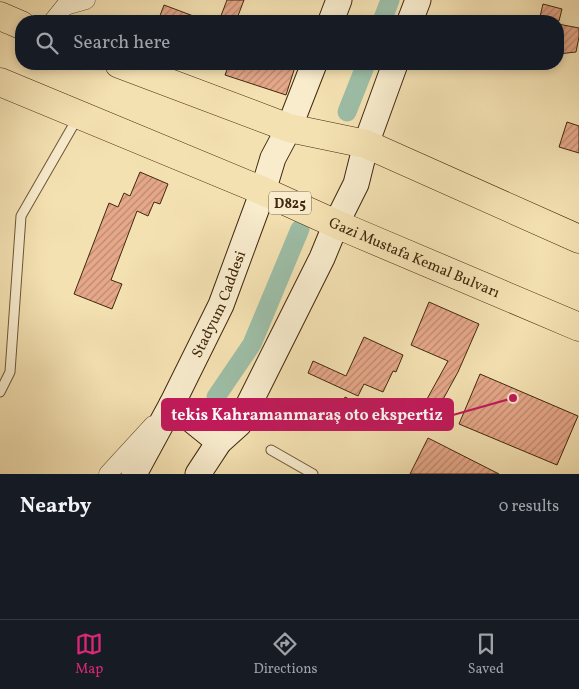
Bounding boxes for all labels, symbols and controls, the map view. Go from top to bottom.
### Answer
search box [15,15,564,70]
icon: search [33,29,61,57]
text: Search here [73,30,170,56]
road number: D825 [269,192,311,214]
street label: Gazi Mustafa Kemal Bulvarı [325,213,503,304]
street label: Stadyum Caddesi [187,248,252,362]
callout: tekis Kahramanmaraş oto ekspertiz [162,399,453,430]
text: tekis Kahramanmaraş oto ekspertiz [171,405,443,427]
text: Nearby [20,492,91,521]
text: 0 results [499,496,559,518]
tab: Map [75,630,103,679]
tab: Directions [253,630,318,679]
tab: Saved [468,630,504,679]

